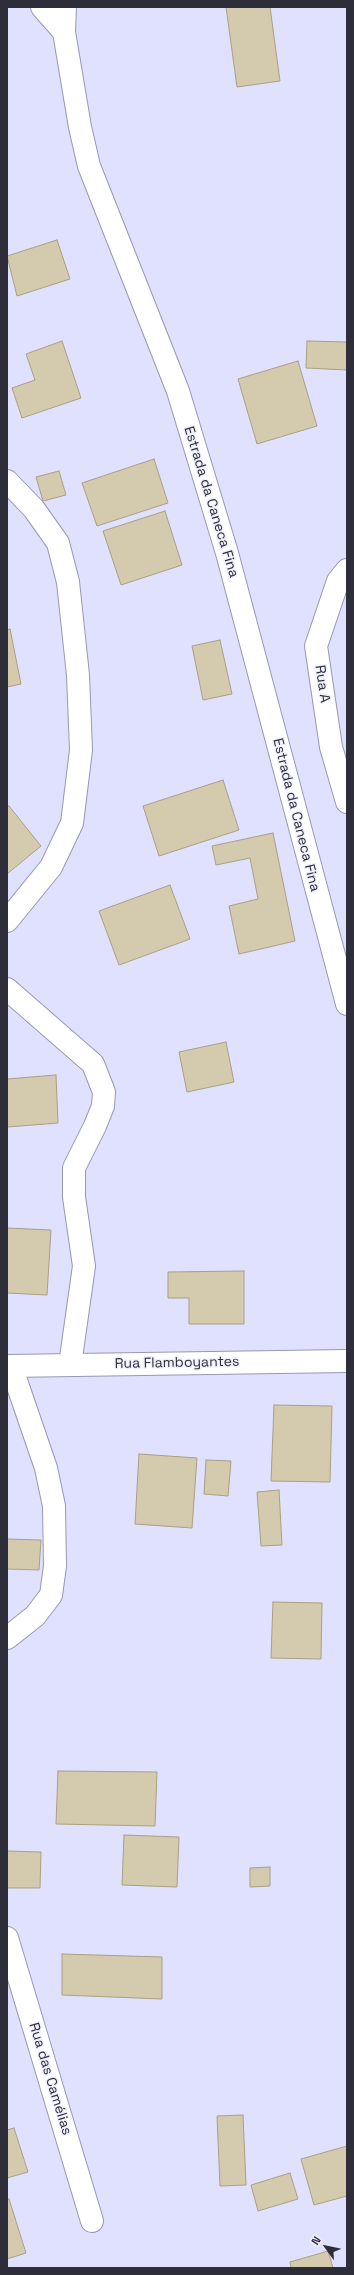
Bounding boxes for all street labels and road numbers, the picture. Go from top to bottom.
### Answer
street label: Estrada da Caneca Fina [180,424,242,580]
street label: Rua A [311,664,333,704]
street label: Estrada da Caneca Fina [269,737,323,893]
street label: Rua Flamboyantes [115,1354,239,1372]
street label: Rua das Camélias [25,2021,75,2137]

